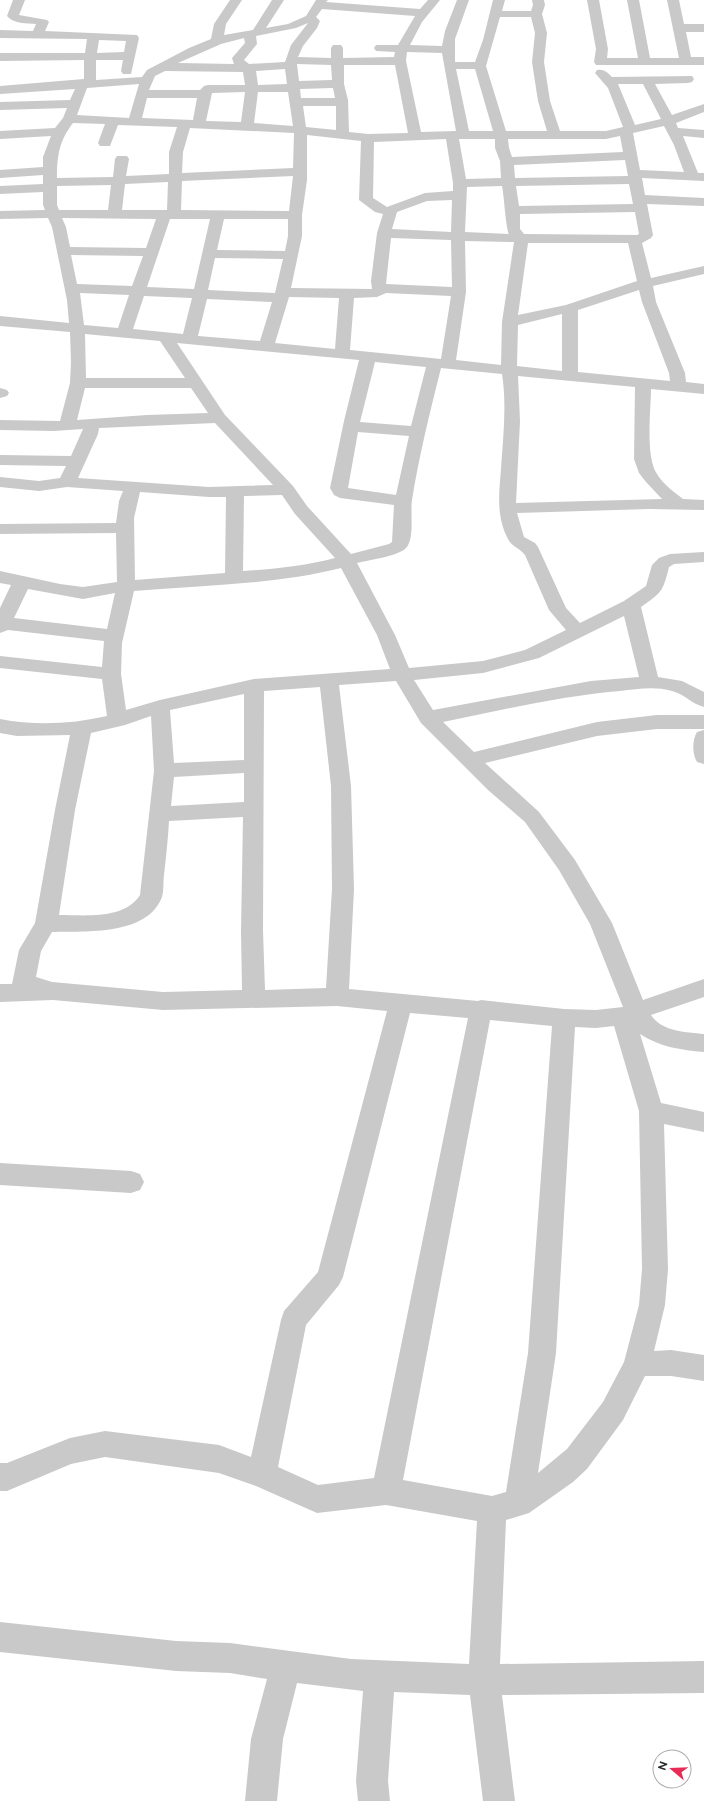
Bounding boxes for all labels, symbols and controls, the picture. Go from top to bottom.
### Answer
north arrow [652,1749,692,1789]
text: N [656,1760,671,1772]

